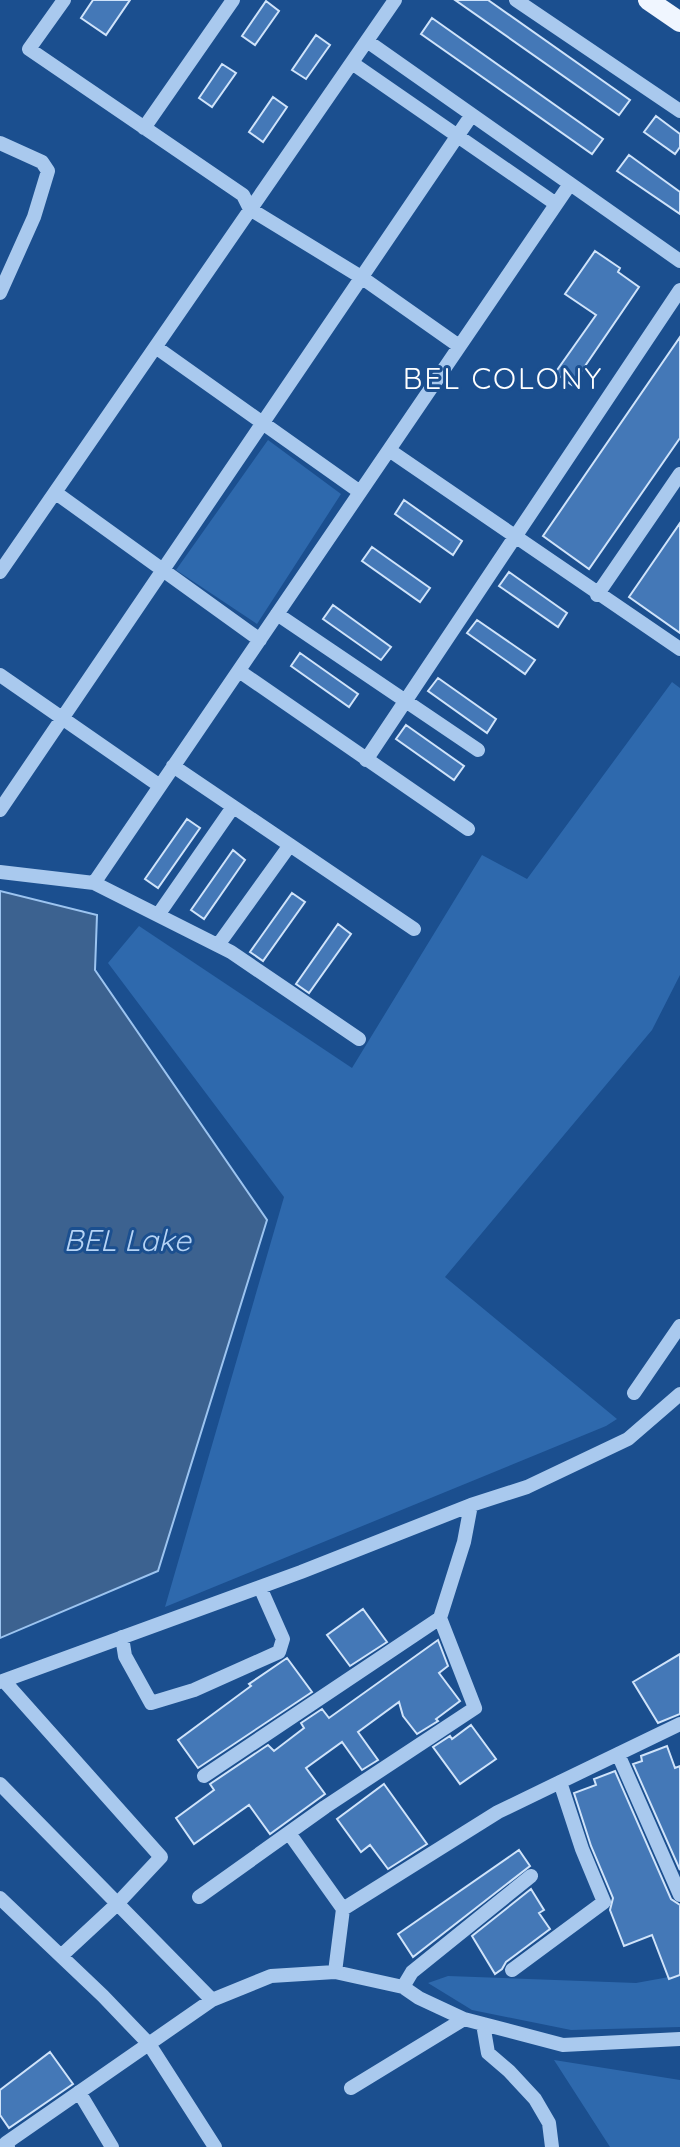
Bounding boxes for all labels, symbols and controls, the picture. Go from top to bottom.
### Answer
district label: BEL COLONY [403,359,603,397]
water label: BEL Lake [63,1221,192,1259]

